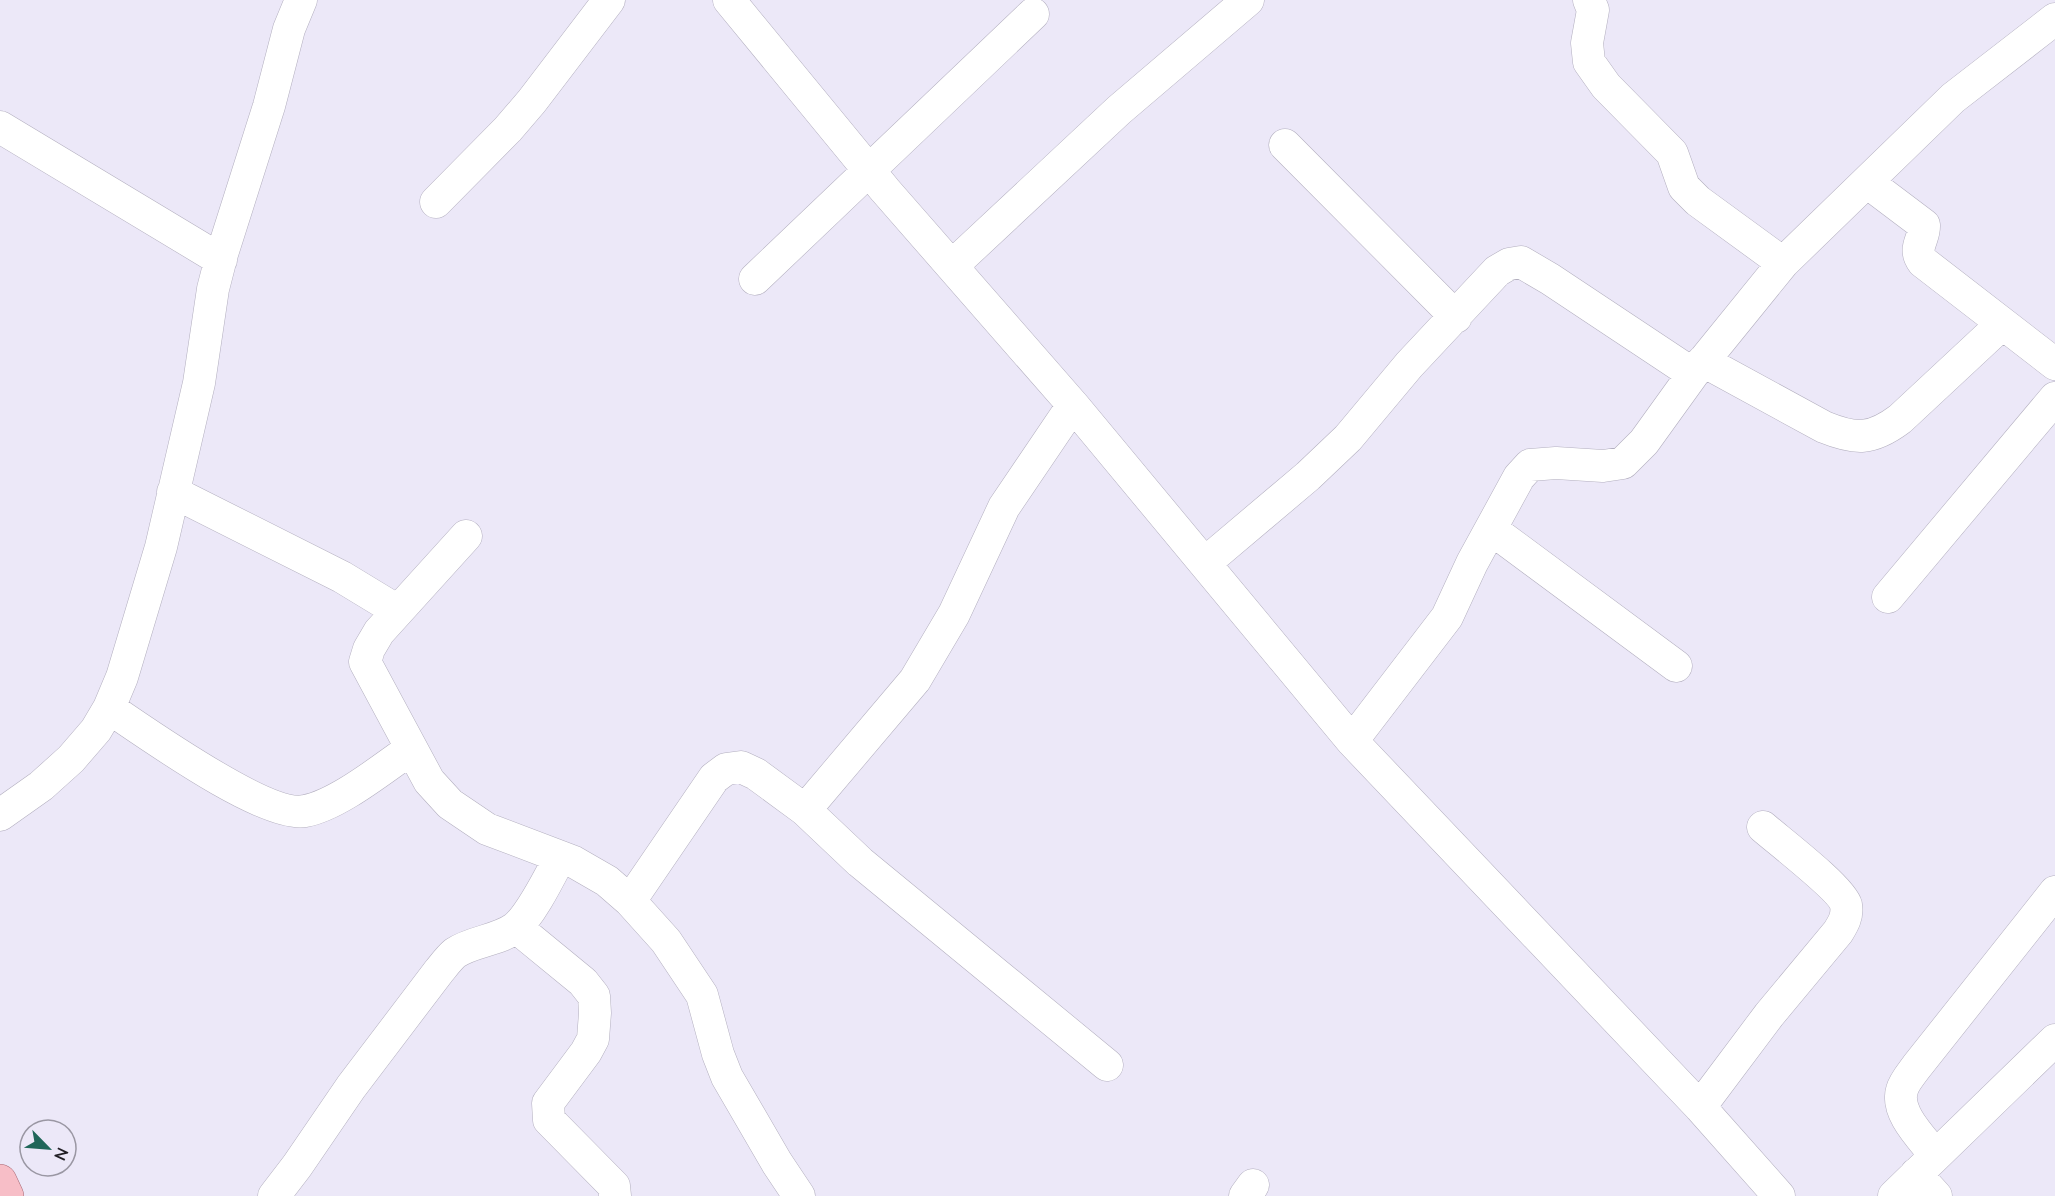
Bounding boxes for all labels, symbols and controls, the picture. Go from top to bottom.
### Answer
north arrow [18,1118,78,1178]
text: N [50,1145,73,1164]

